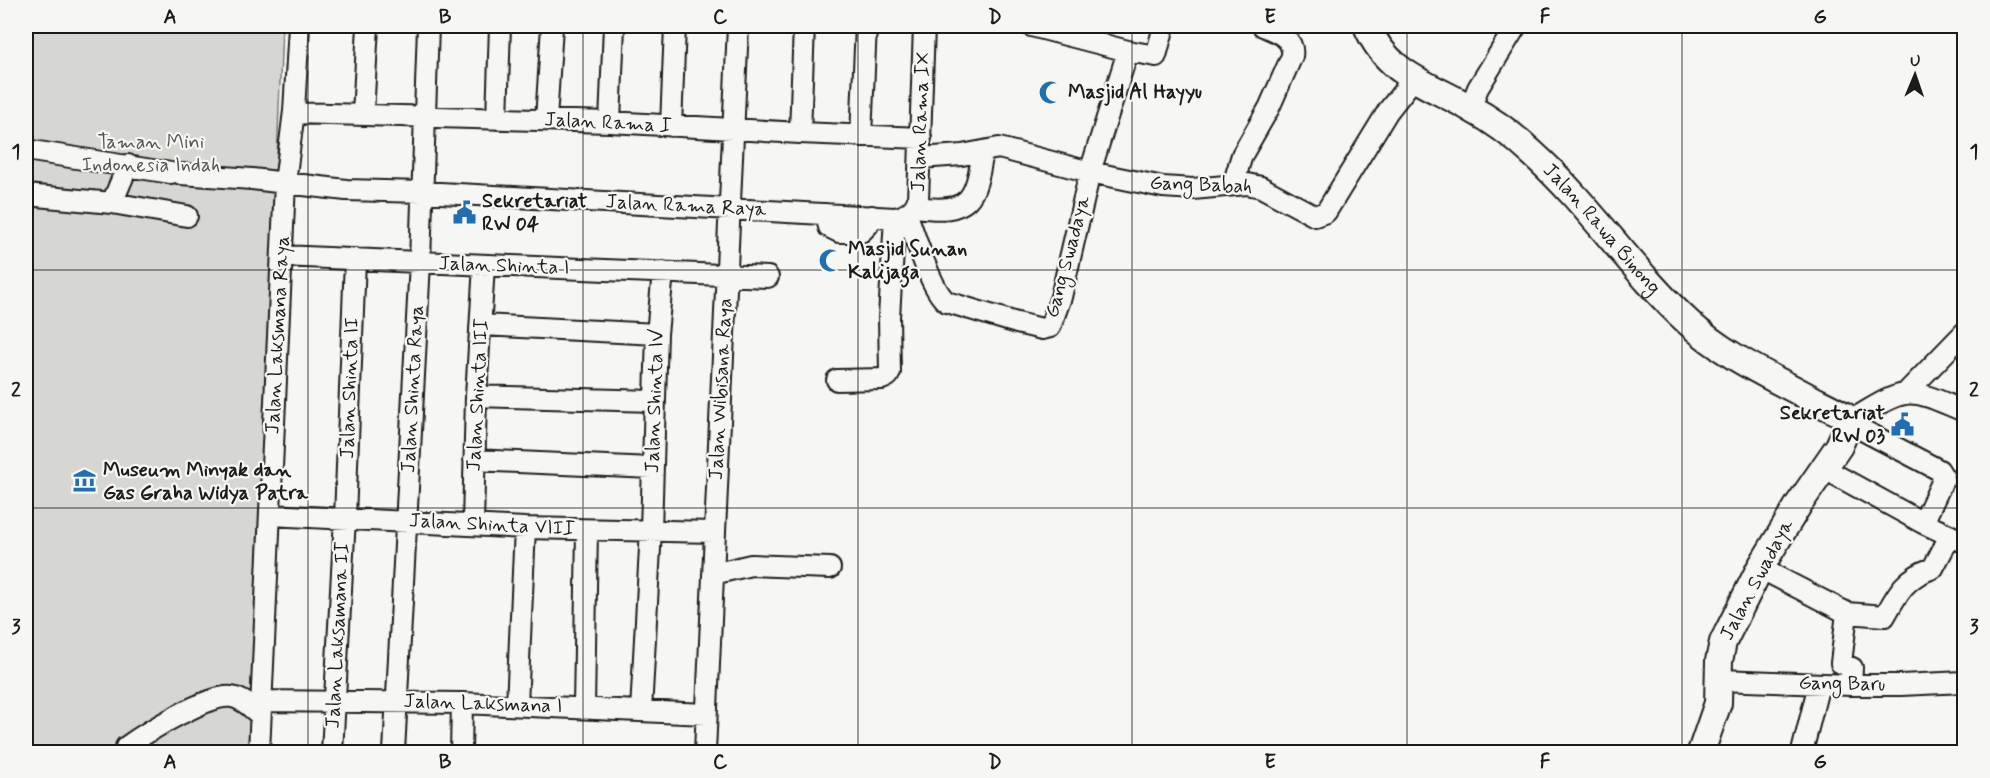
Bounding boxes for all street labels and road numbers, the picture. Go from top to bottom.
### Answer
street label: Jalan Rama IX [905,52,937,192]
street label: Jalan Rama I [544,106,673,140]
street label: Jalan Rawa Binong [1537,157,1667,301]
street label: Gang Babah [1149,170,1253,201]
street label: Jalan Rama Raya [605,188,768,224]
street label: Gang Swadaya [1039,192,1098,321]
street label: Jalan Laksmana Raya [259,235,297,435]
street label: Jalan Shinta I [438,250,570,282]
street label: Jalan Wibisana Raya [703,297,739,481]
street label: Jalan Shinta Raya [395,304,431,474]
street label: Jalan Shinta II [334,317,366,459]
street label: Jalan Shinta III [461,317,496,472]
street label: Jalan Shinta IV [639,328,671,474]
street label: Jalan Shinta VIII [408,507,576,543]
street label: Jalan Swadaya [1714,514,1801,645]
street label: Jalan Laksamana II [320,540,356,729]
street label: Gang Baru [1798,670,1886,699]
street label: Jalan Laksmana I [403,688,563,720]

